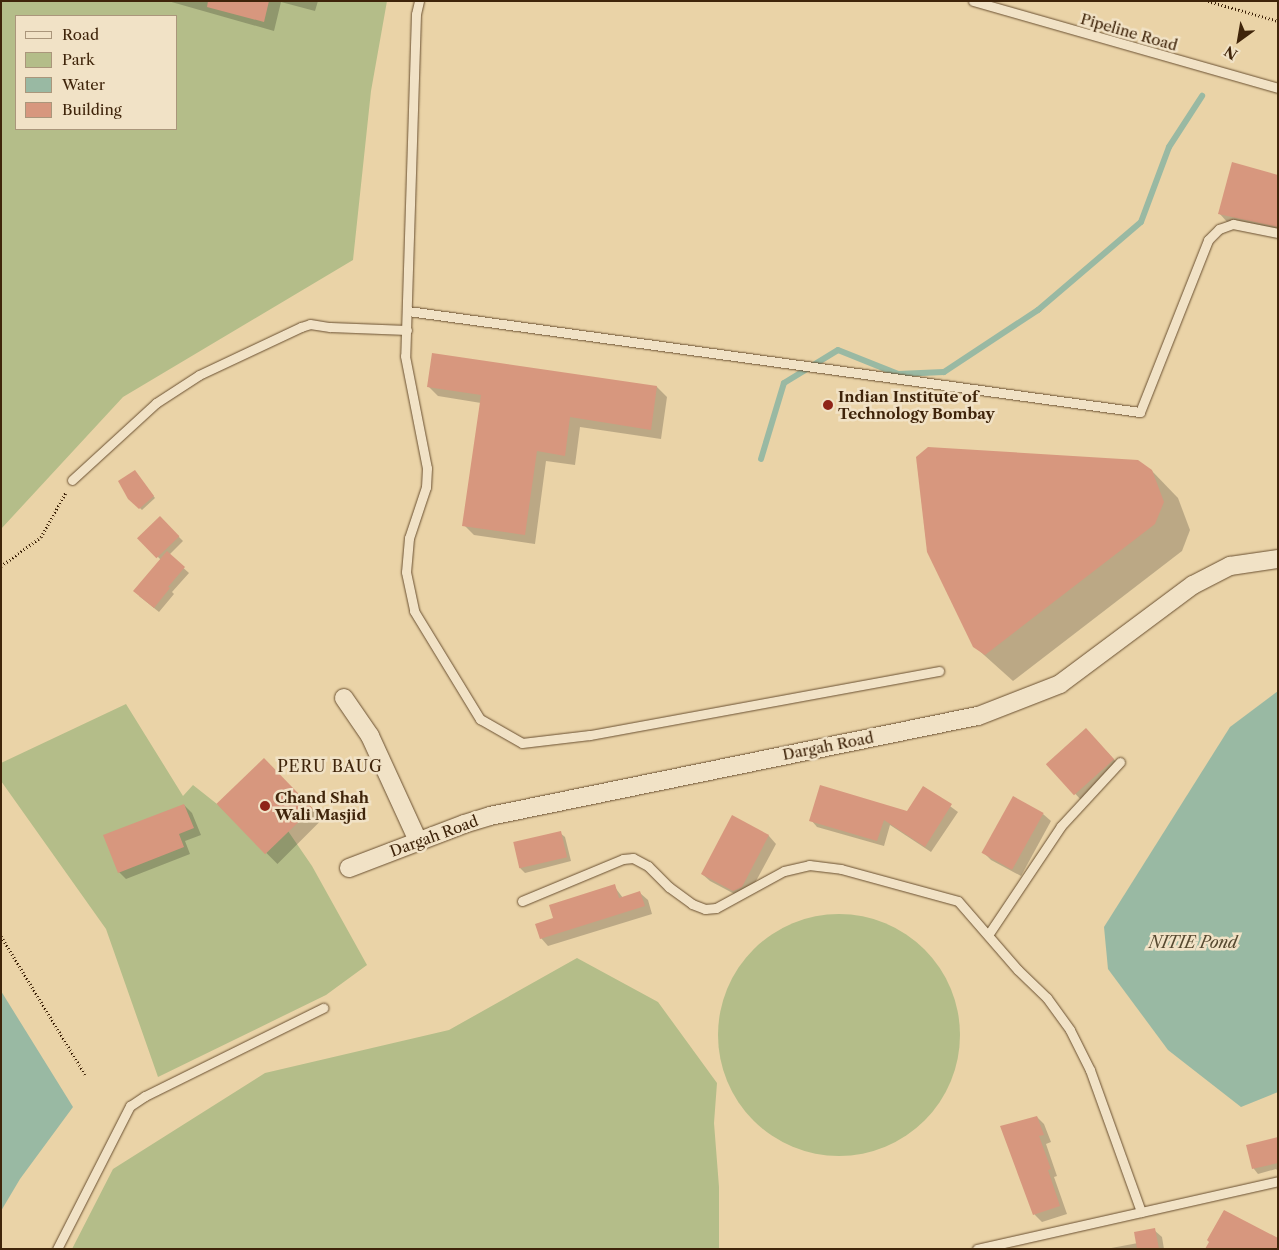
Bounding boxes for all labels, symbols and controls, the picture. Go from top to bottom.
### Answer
street label: Pipeline Road [1078,10,1180,54]
legend [15,15,178,130]
north arrow [1214,15,1264,65]
text: Road [62,25,99,44]
text: N [1221,42,1241,64]
text: Park [62,50,95,69]
text: Water [62,75,105,94]
text: Building [62,100,122,119]
place label: Indian Institute of Technology Bombay [838,387,995,422]
marker: Indian Institute of Technology Bombay [822,399,834,411]
street label: Dargah Road [781,728,875,764]
district label: PERU BAUG [276,756,384,776]
place label: Chand Shah Wali Masjid [275,788,369,823]
marker: Chand Shah Wali Masjid [259,800,271,812]
street label: Dargah Road [387,812,481,860]
water label: NITIE Pond [1149,932,1237,952]

